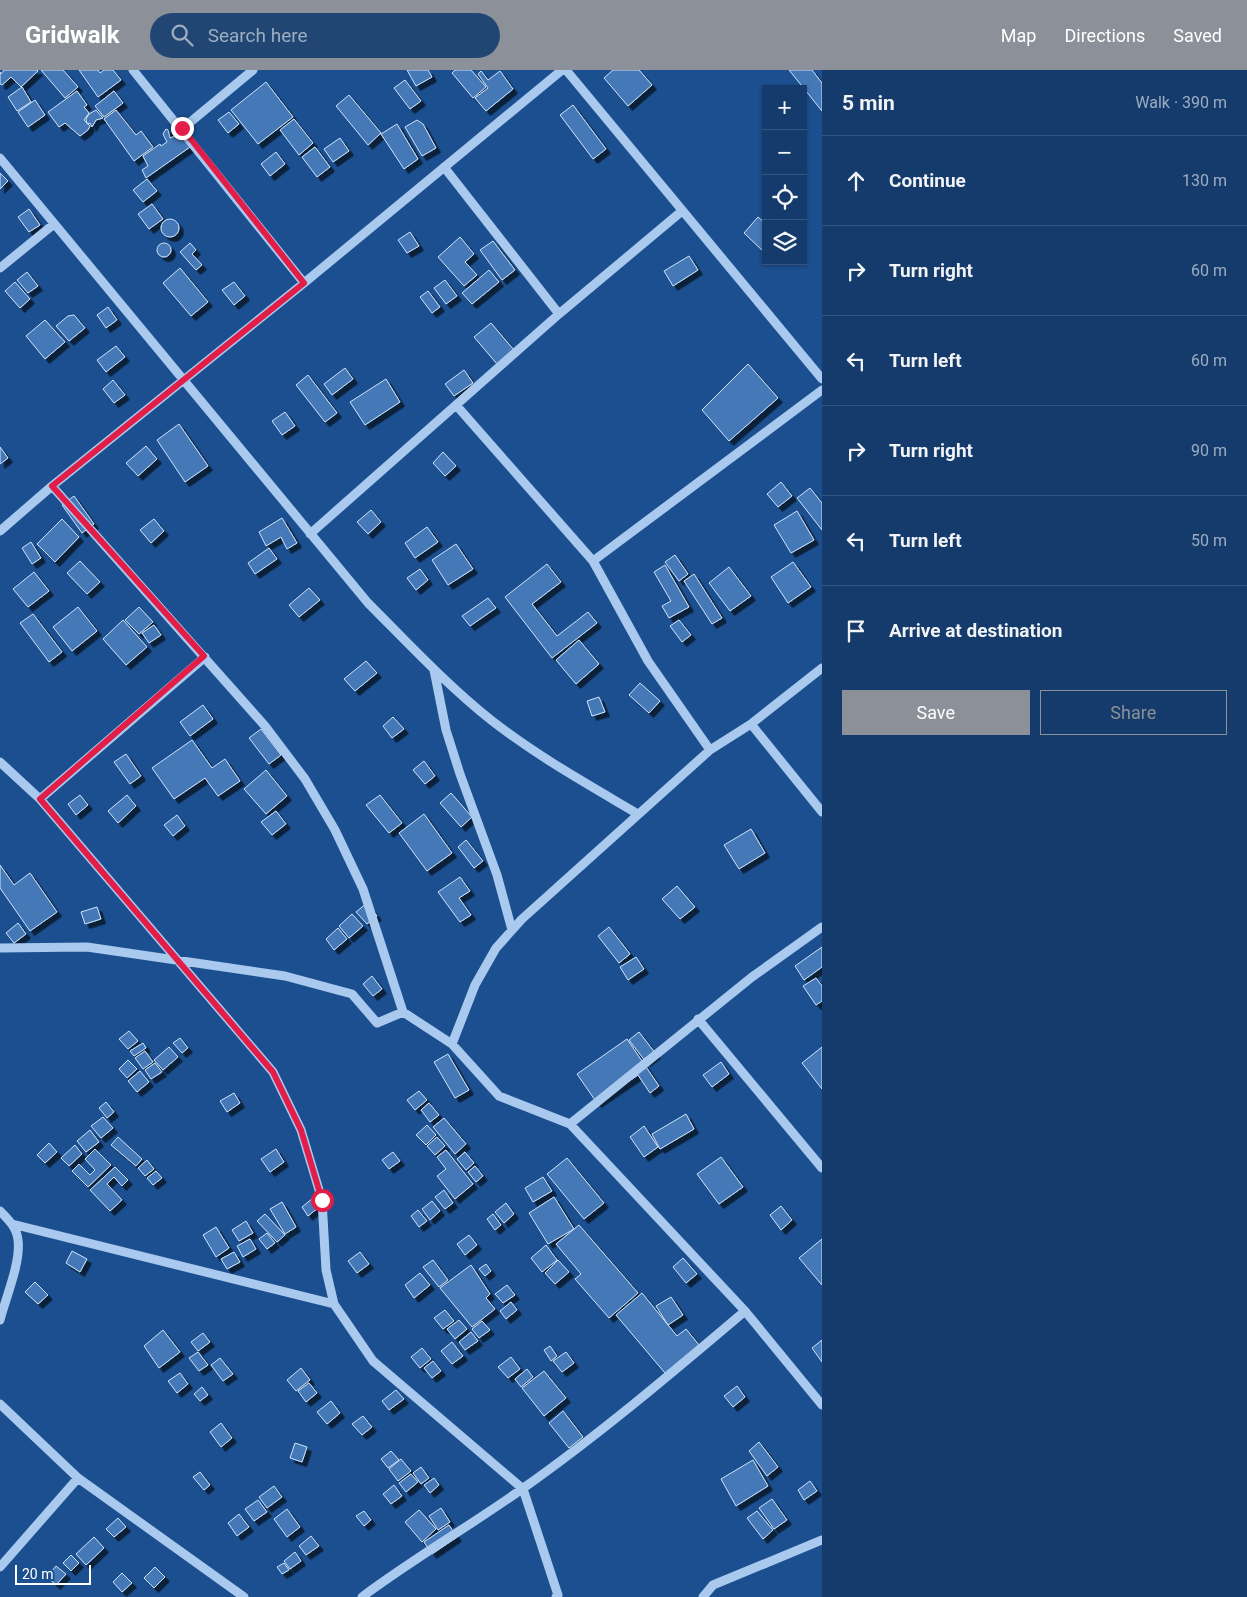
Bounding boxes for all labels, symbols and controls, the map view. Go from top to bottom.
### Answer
search box [150,13,500,58]
text: Gridwalk [25,21,120,49]
icon: search [168,21,196,49]
text: Search here [208,24,308,47]
text: Map [1001,25,1036,46]
text: Directions [1064,25,1145,46]
text: Saved [1173,25,1222,46]
map controls [762,85,807,265]
button: + [762,85,807,130]
text: 5 min [842,91,895,115]
text: Walk · 390 m [1135,93,1227,112]
route end [171,117,194,140]
button: − [762,130,807,175]
icon: ahead [842,167,870,195]
text: Continue [889,169,966,192]
text: 130 m [1182,171,1227,190]
button: locate [762,175,807,220]
button: layers [762,220,807,265]
icon: right [842,257,870,285]
text: Turn right [889,259,973,282]
text: 60 m [1191,261,1227,280]
icon: left [842,347,870,375]
text: Turn left [889,349,962,372]
text: 60 m [1191,351,1227,370]
icon: right [842,437,870,465]
text: Turn right [889,439,973,462]
text: 90 m [1191,441,1227,460]
icon: left [842,527,870,555]
text: Turn left [889,529,962,552]
text: 50 m [1191,531,1227,550]
icon: arrive [842,617,870,645]
text: Arrive at destination [889,619,1062,642]
button: Save [842,690,1030,735]
button: Share [1040,690,1227,735]
route start [311,1189,334,1212]
scale bar [15,1562,91,1585]
text: 20 m [22,1566,54,1582]

